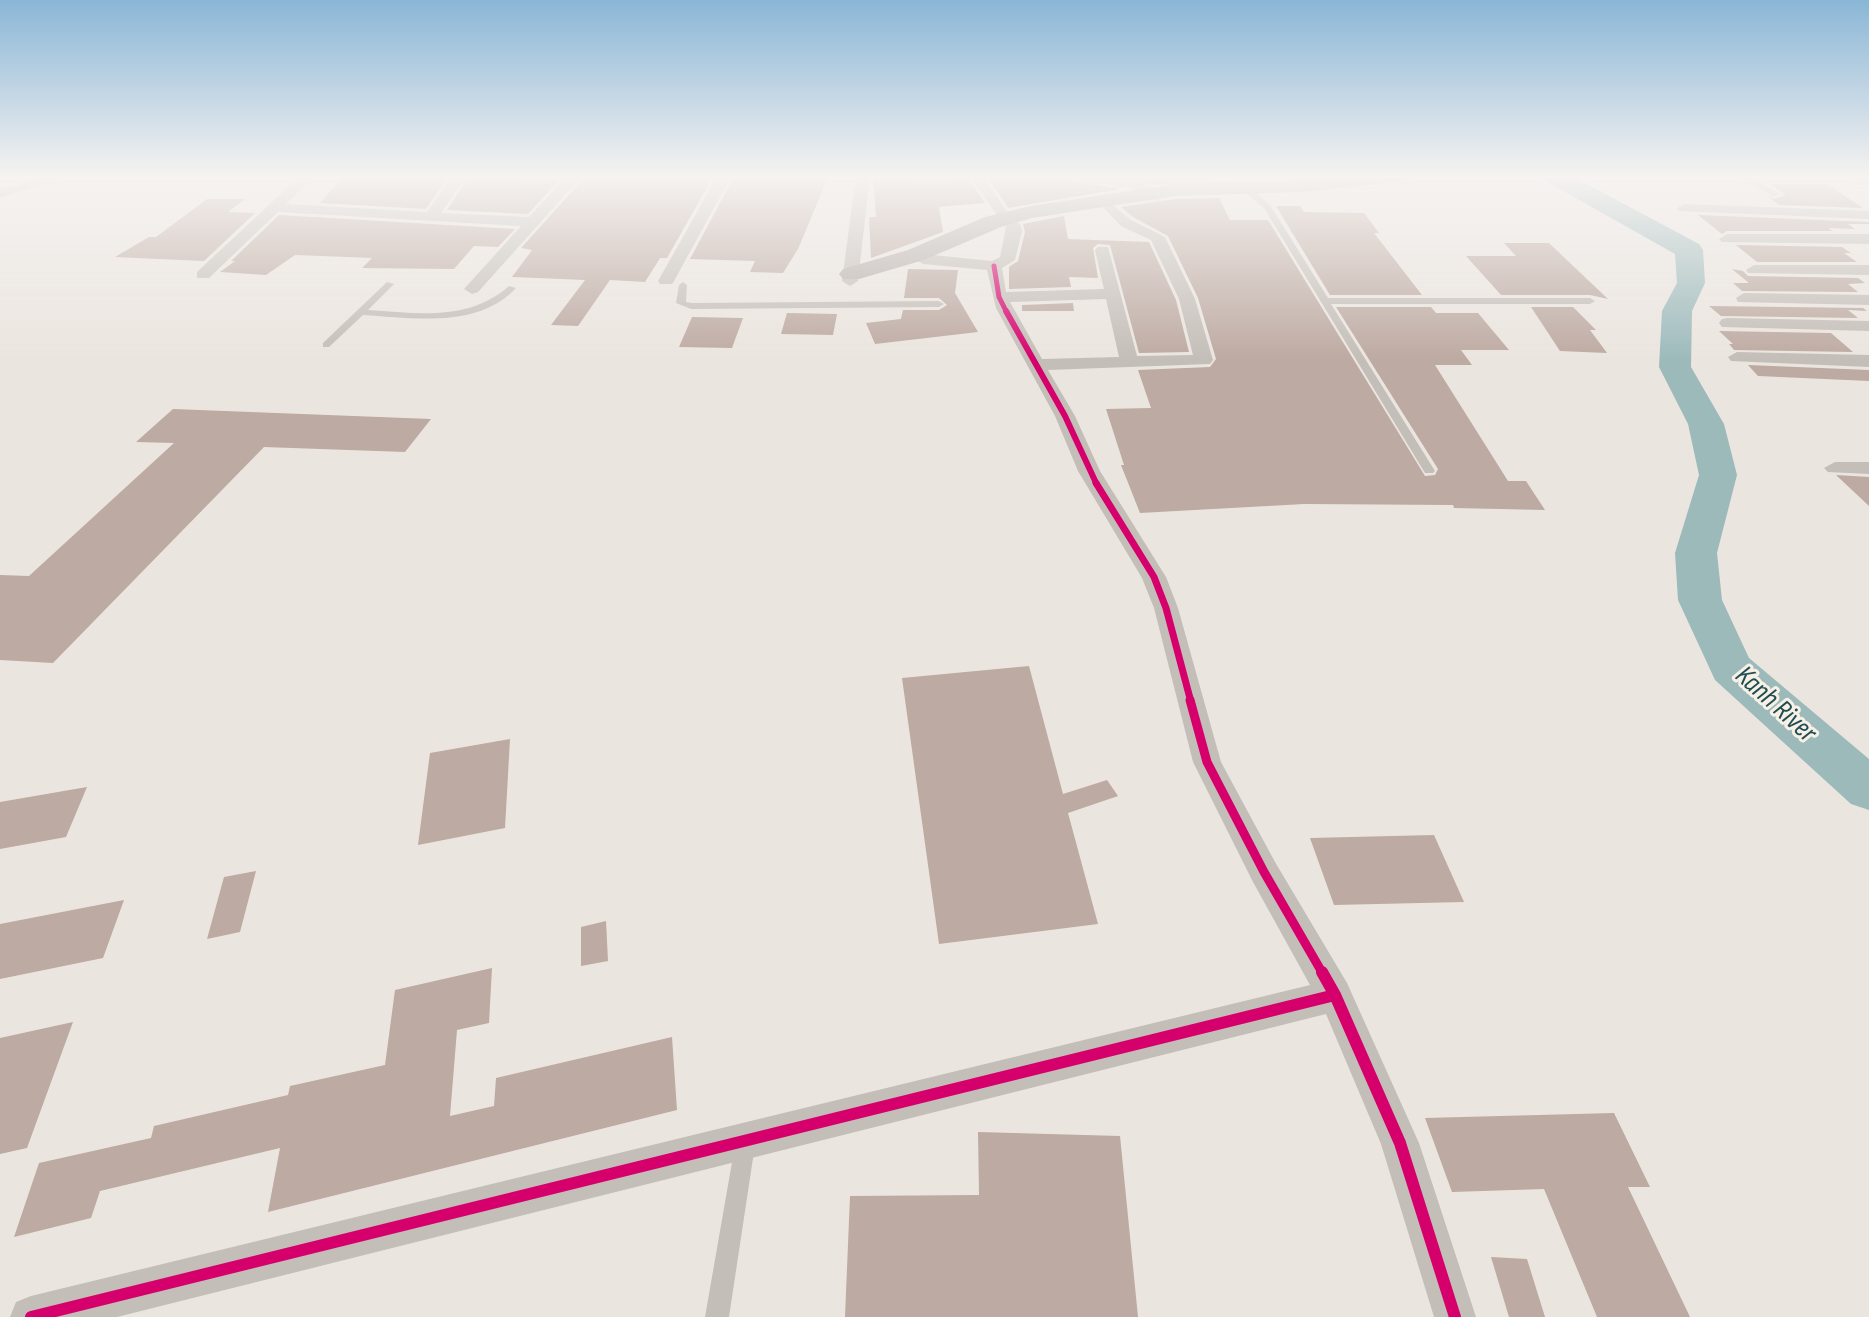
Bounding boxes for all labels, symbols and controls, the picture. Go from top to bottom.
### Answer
water label: Kanh River [1727,660,1823,750]

